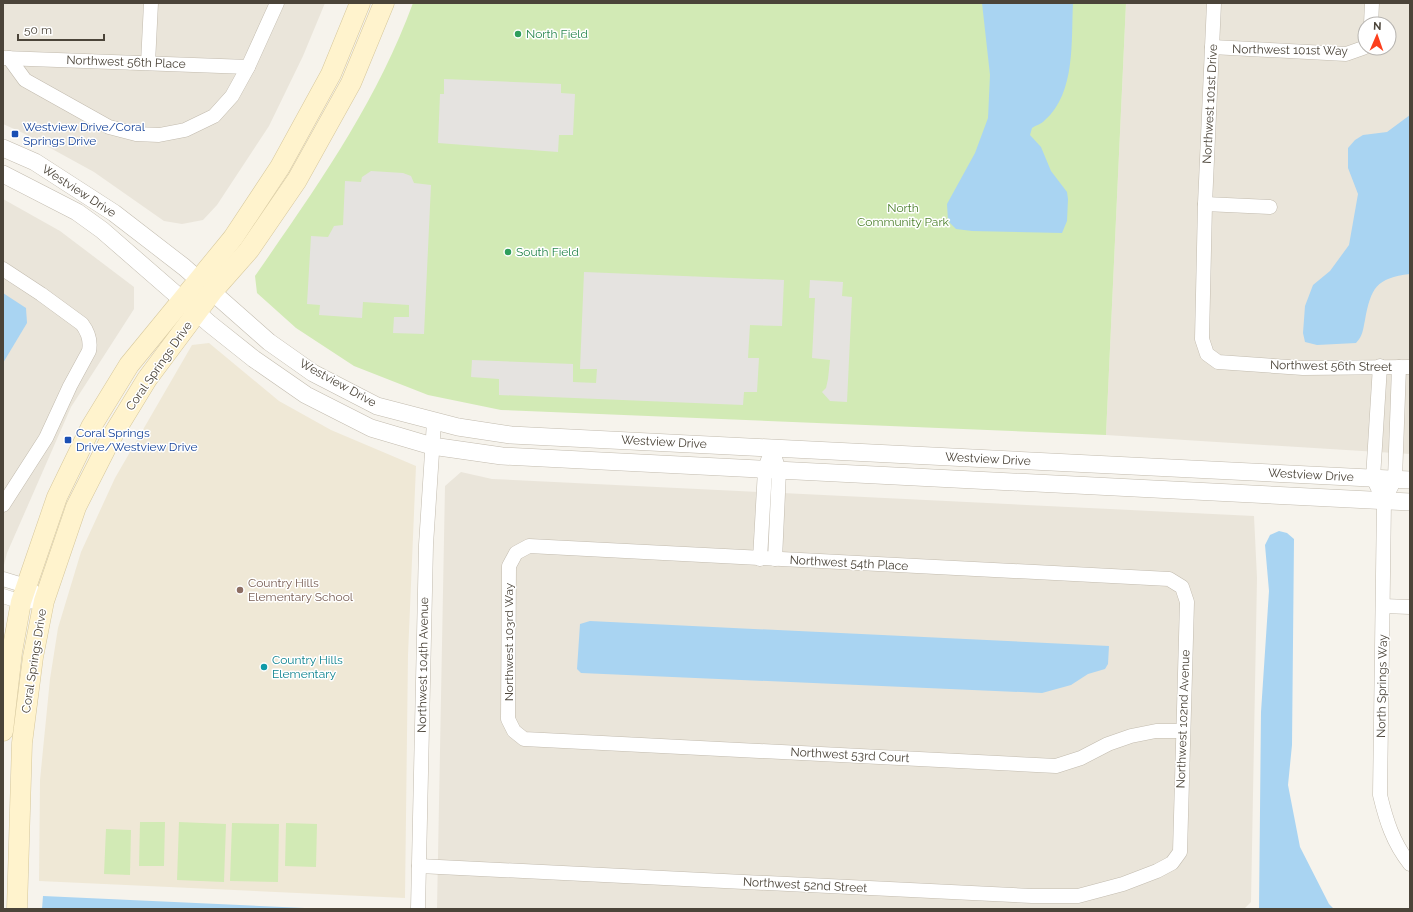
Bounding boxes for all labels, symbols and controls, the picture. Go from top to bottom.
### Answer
scale bar [18,16,104,42]
north arrow [1357,16,1397,56]
text: N [1373,20,1382,33]
text: 50 m [24,23,52,37]
place label: North Field [526,27,588,41]
marker: North Field [513,29,523,39]
street label: Northwest 101st Way [1232,42,1348,58]
street label: Northwest 101st Drive [1200,44,1220,164]
street label: Northwest 56th Place [66,53,186,71]
place label: Westview Drive/Coral Springs Drive [23,120,146,148]
marker: Westview Drive/Coral Springs Drive [10,129,20,139]
street label: Westview Drive [39,162,119,220]
park label: North Community Park [857,201,950,229]
place label: South Field [516,245,579,259]
marker: South Field [503,247,513,257]
street label: Coral Springs Drive [123,319,195,413]
street label: Westview Drive [297,356,379,410]
street label: Northwest 56th Street [1270,358,1392,374]
place label: Coral Springs Drive/Westview Drive [76,426,198,454]
street label: Westview Drive [621,433,707,451]
marker: Coral Springs Drive/Westview Drive [63,435,73,445]
street label: Westview Drive [945,450,1031,468]
street label: Westview Drive [1268,466,1354,484]
street label: Northwest 54th Place [789,553,909,573]
place label: Country Hills Elementary School [248,576,354,604]
street label: Northwest 103rd Way [502,582,516,701]
marker: Country Hills Elementary School [235,585,245,595]
street label: Northwest 104th Avenue [415,597,431,733]
street label: Coral Springs Drive [19,608,49,714]
street label: North Springs Way [1374,634,1390,738]
street label: Northwest 102nd Avenue [1174,649,1192,789]
place label: Country Hills Elementary [272,653,343,681]
marker: Country Hills Elementary [259,662,269,672]
street label: Northwest 53rd Court [790,745,910,765]
street label: Northwest 52nd Street [743,875,867,895]

